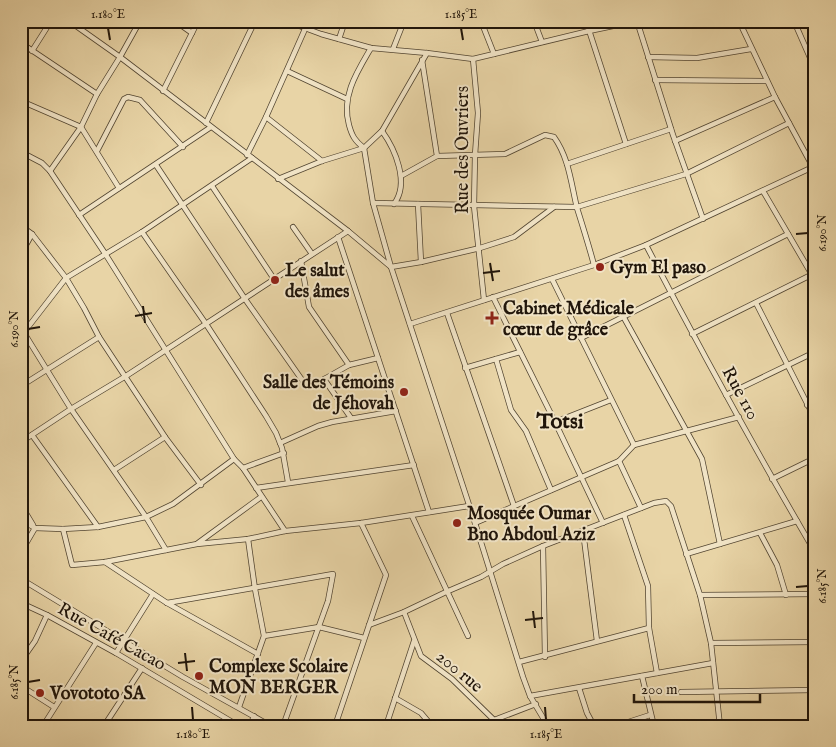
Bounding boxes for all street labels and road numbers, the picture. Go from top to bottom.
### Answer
street label: Rue des Ouvriers [452,86,475,214]
street label: Rue 110 [716,363,764,424]
street label: Rue Café Cacao [53,598,170,677]
street label: 200 rue [431,646,487,698]

